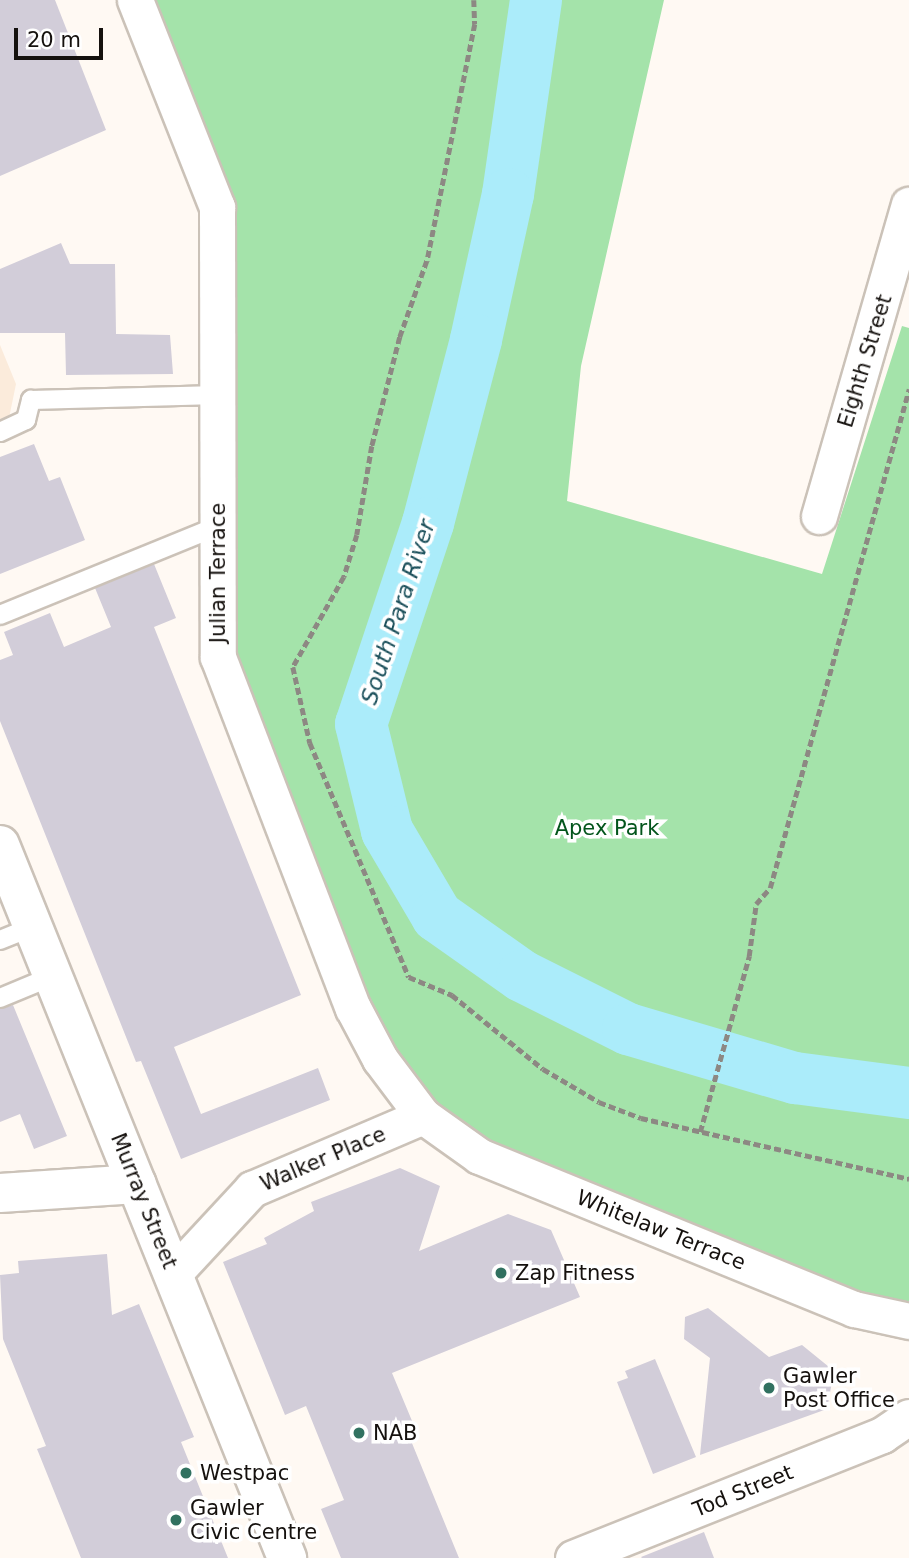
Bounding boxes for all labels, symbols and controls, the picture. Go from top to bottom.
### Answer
scale bar [18,14,107,58]
text: 20 m [27,28,81,52]
street label: Eighth Street [833,291,897,431]
street label: Julian Terrace [205,503,231,643]
water label: South Para River [355,516,441,708]
park label: Apex Park [555,815,659,841]
street label: Walker Place [257,1121,389,1197]
street label: Murray Street [105,1129,183,1273]
street label: Whitelaw Terrace [573,1185,749,1275]
place label: Zap Fitness [515,1260,635,1286]
marker: Zap Fitness [493,1265,509,1281]
place label: Gawler Post Office [783,1363,895,1413]
marker: Gawler Post Office [761,1380,777,1396]
place label: NAB [373,1420,417,1446]
marker: NAB [351,1425,367,1441]
street label: Tod Street [689,1459,797,1523]
place label: Westpac [200,1460,289,1486]
marker: Westpac [178,1465,194,1481]
place label: Gawler Civic Centre [190,1495,317,1545]
marker: Gawler Civic Centre [168,1512,184,1528]

